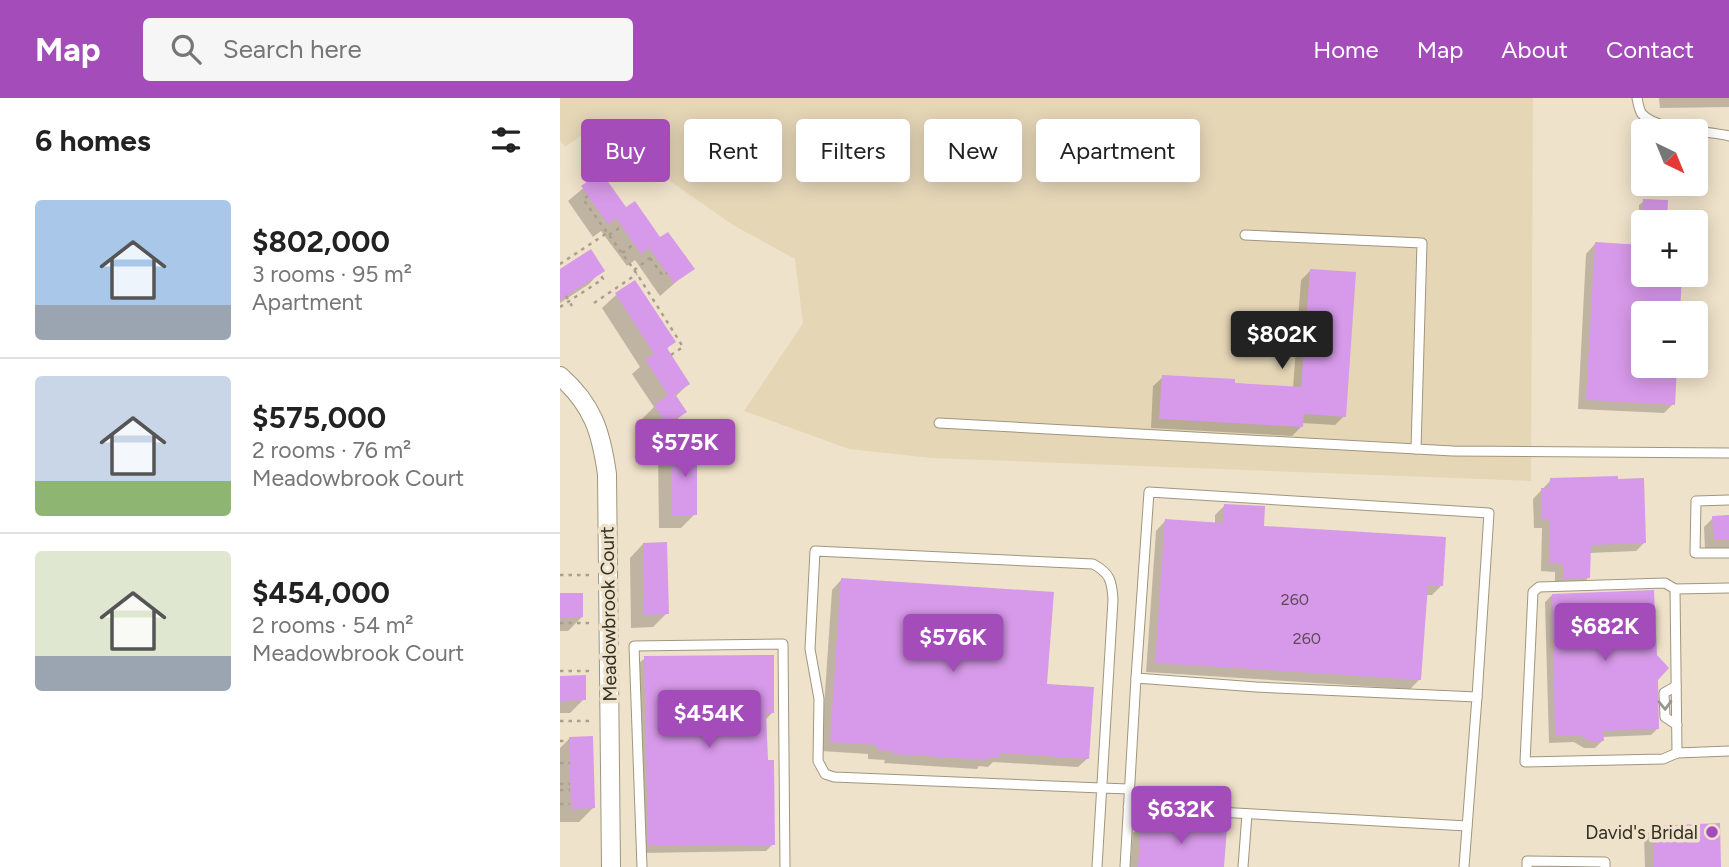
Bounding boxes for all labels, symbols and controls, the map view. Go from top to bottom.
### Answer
search box [143,18,633,81]
text: Map [35,30,101,69]
icon: search [167,30,205,68]
text: Search here [223,33,362,65]
text: Home [1313,35,1379,64]
text: Map [1417,35,1463,64]
text: About [1501,35,1568,64]
text: Contact [1606,35,1694,64]
chip: Buy [581,119,670,182]
chip: Rent [684,119,782,182]
chip: Filters [796,119,910,182]
chip: New [924,119,1022,182]
chip: Apartment [1036,119,1200,182]
north arrow [1631,119,1708,196]
map controls [1631,119,1708,378]
icon: filters [487,121,525,159]
text: 6 homes [35,122,151,159]
button: + [1631,210,1708,287]
text: $802,000 [252,223,390,260]
icon: home [91,228,175,312]
text: 3 rooms · 95 m² [252,260,412,288]
text: Apartment [252,288,363,316]
button: − [1631,301,1708,378]
pin: $802K [1233,312,1331,371]
text: $802K [1247,320,1317,348]
text: $575,000 [252,399,386,436]
icon: home [91,404,175,488]
pin: $575K [636,420,734,479]
text: $575K [651,428,719,456]
text: 2 rooms · 76 m² [252,436,411,464]
text: Meadowbrook Court [252,464,464,492]
street label: Meadowbrook Court [595,526,622,702]
text: $454,000 [252,574,390,611]
icon: home [91,579,175,663]
house number: 260 [1281,590,1309,609]
pin: $682K [1556,603,1654,663]
text: 2 rooms · 54 m² [252,611,414,639]
text: $682K [1571,612,1639,640]
pin: $576K [904,614,1002,674]
text: $576K [919,623,987,651]
house number: 260 [1293,629,1321,648]
text: Meadowbrook Court [252,639,464,667]
pin: $454K [660,690,758,750]
text: $454K [674,699,744,727]
one-way arrow [1657,700,1672,711]
pin: $632K [1132,786,1230,846]
text: $632K [1147,795,1215,823]
place label: David's Bridal [1585,821,1698,844]
marker: David's Bridal [1704,824,1720,840]

